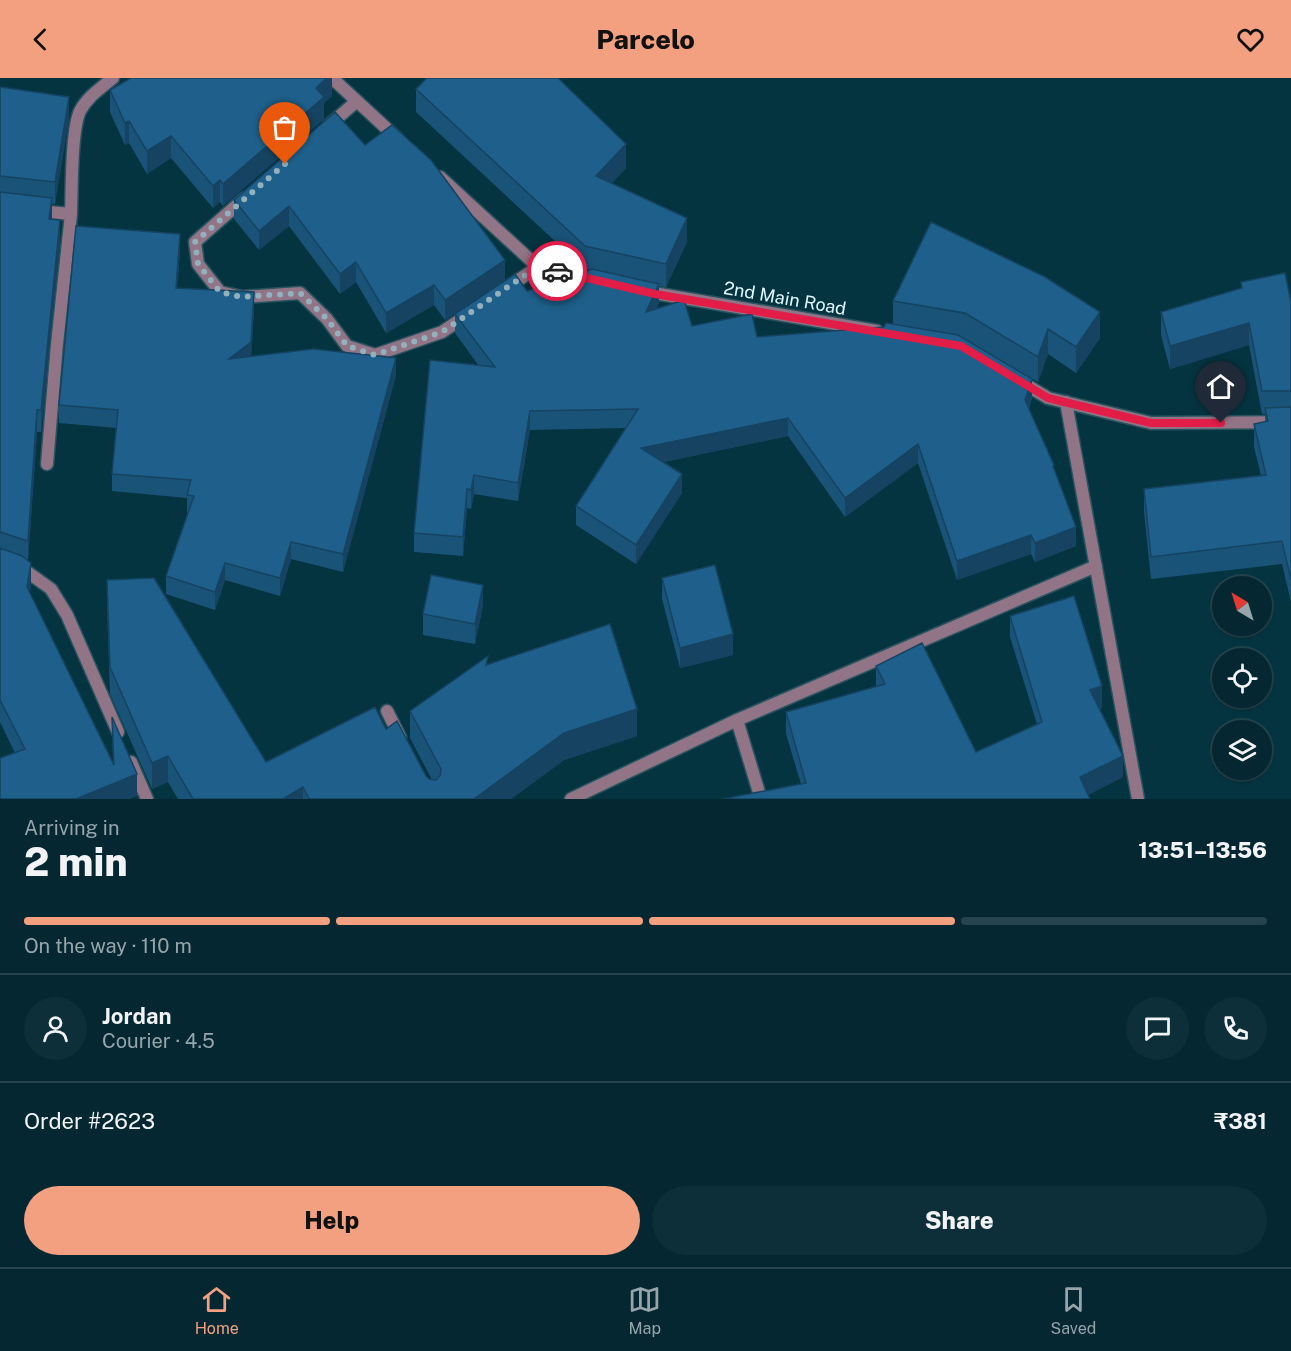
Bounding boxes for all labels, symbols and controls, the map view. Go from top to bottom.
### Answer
icon: back [24,23,57,56]
text: Parcelo [596,23,695,55]
icon: heart [1234,23,1267,56]
pin [259,102,310,164]
icon: bag [268,111,301,144]
courier [527,241,587,301]
icon: car [541,255,574,288]
street label: 2nd Main Road [722,277,848,319]
pin [1195,361,1246,423]
icon: home [1204,370,1237,403]
north arrow [1212,576,1272,636]
map controls [1212,576,1272,780]
button: locate [1212,648,1272,708]
button: layers [1212,720,1272,780]
text: Arriving in [24,816,119,840]
text: 13:51–13:56 [1138,837,1267,863]
text: 2 min [24,839,128,885]
text: On the way · 110 m [24,934,192,958]
button: person [24,997,87,1060]
button: chat [1126,997,1189,1060]
button: phone [1204,997,1267,1060]
text: Jordan [102,1003,171,1029]
text: Courier · 4.5 [102,1029,215,1053]
text: Order #2623 [24,1108,155,1134]
text: ₹381 [1214,1108,1267,1134]
button: Help [24,1186,640,1255]
button: Share [652,1186,1267,1255]
tab: Home [195,1283,239,1338]
tab: Map [628,1283,661,1338]
tab: Saved [1051,1283,1096,1338]

